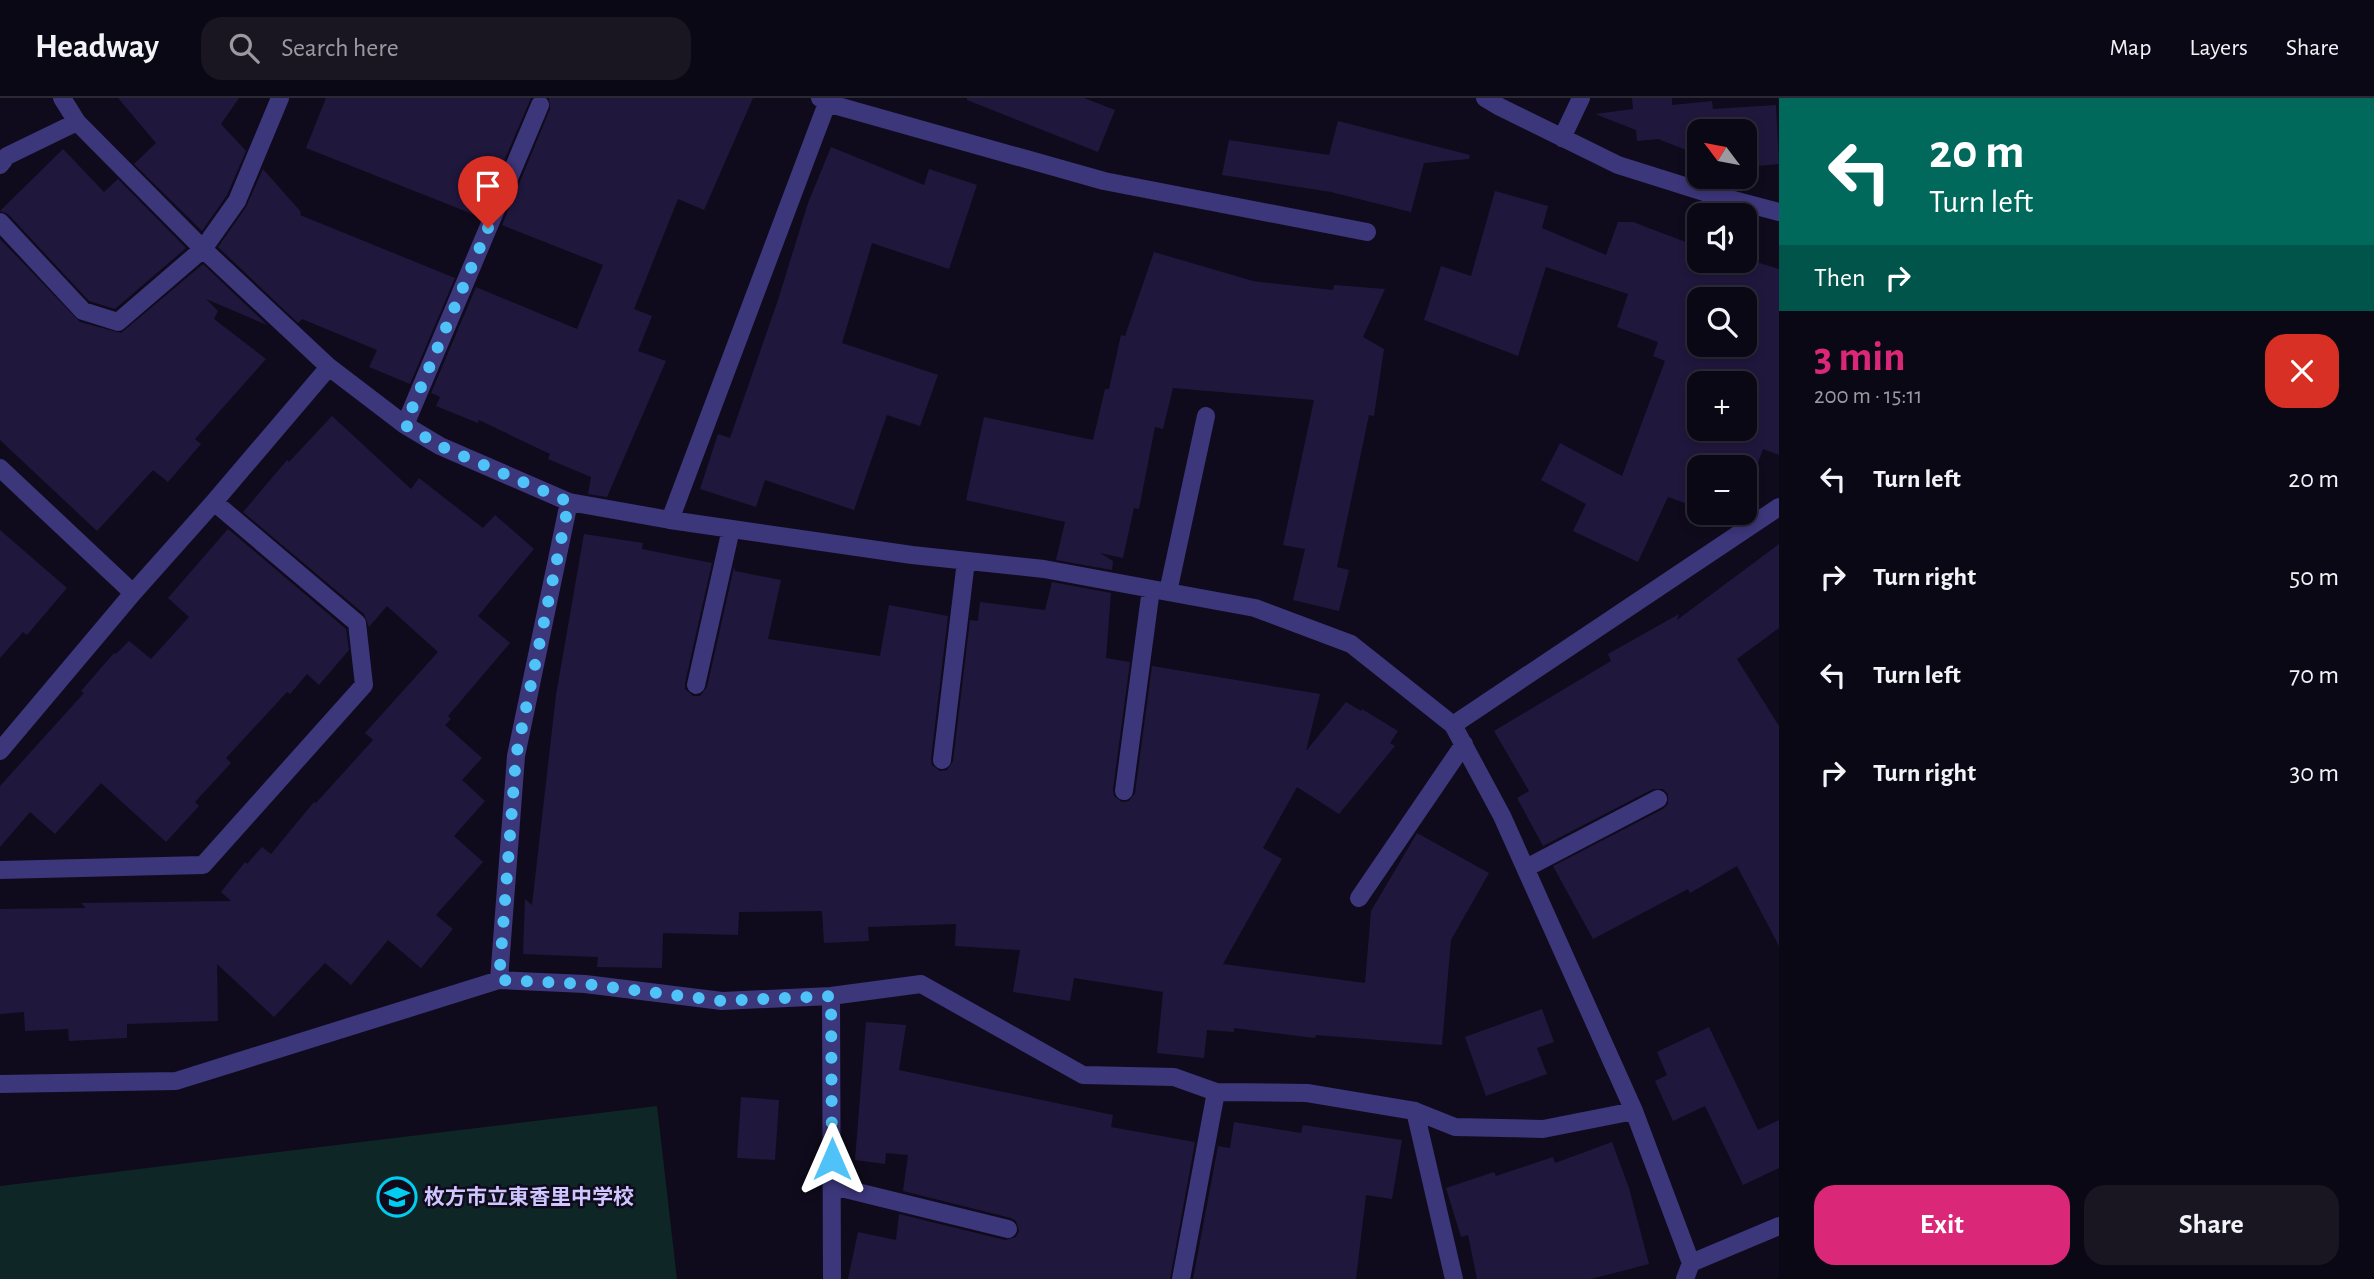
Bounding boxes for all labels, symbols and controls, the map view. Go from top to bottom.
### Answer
search box [201,17,691,80]
icon: search [225,29,263,67]
text: Headway [35,31,159,64]
text: Search here [281,35,399,61]
text: Map [2109,36,2151,60]
text: Layers [2189,36,2248,60]
text: Share [2286,36,2339,60]
north arrow [1687,119,1757,189]
map controls [1687,119,1757,525]
icon: left [1814,126,1905,217]
text: 20 m [1929,128,2025,177]
pin [458,156,518,228]
icon: arrive [469,167,507,205]
text: Turn left [1929,186,2033,218]
button: sound [1687,203,1757,273]
icon: right [1879,259,1917,297]
text: Then [1814,265,1865,291]
button: search [1687,287,1757,357]
button: close [2265,334,2339,408]
text: 3 min [1814,336,1906,378]
button: + [1687,371,1757,441]
text: 200 m · 15:11 [1814,385,1922,408]
button: − [1687,455,1757,525]
icon: left [1814,460,1852,498]
text: Turn left [1873,466,1961,492]
text: 20 m [2288,466,2339,492]
icon: right [1814,558,1852,596]
text: Turn right [1873,564,1976,590]
text: 50 m [2289,564,2339,590]
icon: left [1814,656,1852,694]
text: Turn left [1873,662,1961,688]
text: 70 m [2289,662,2339,688]
icon: right [1814,754,1852,792]
text: Turn right [1873,760,1976,786]
text: 30 m [2289,760,2339,786]
position arrow [795,1122,869,1196]
school or university icon: 枚方市立東香里中学校 [376,1176,418,1218]
button: Exit [1814,1185,2070,1265]
button: Share [2084,1185,2339,1265]
place label: 枚方市立東香里中学校 [424,1186,634,1208]

